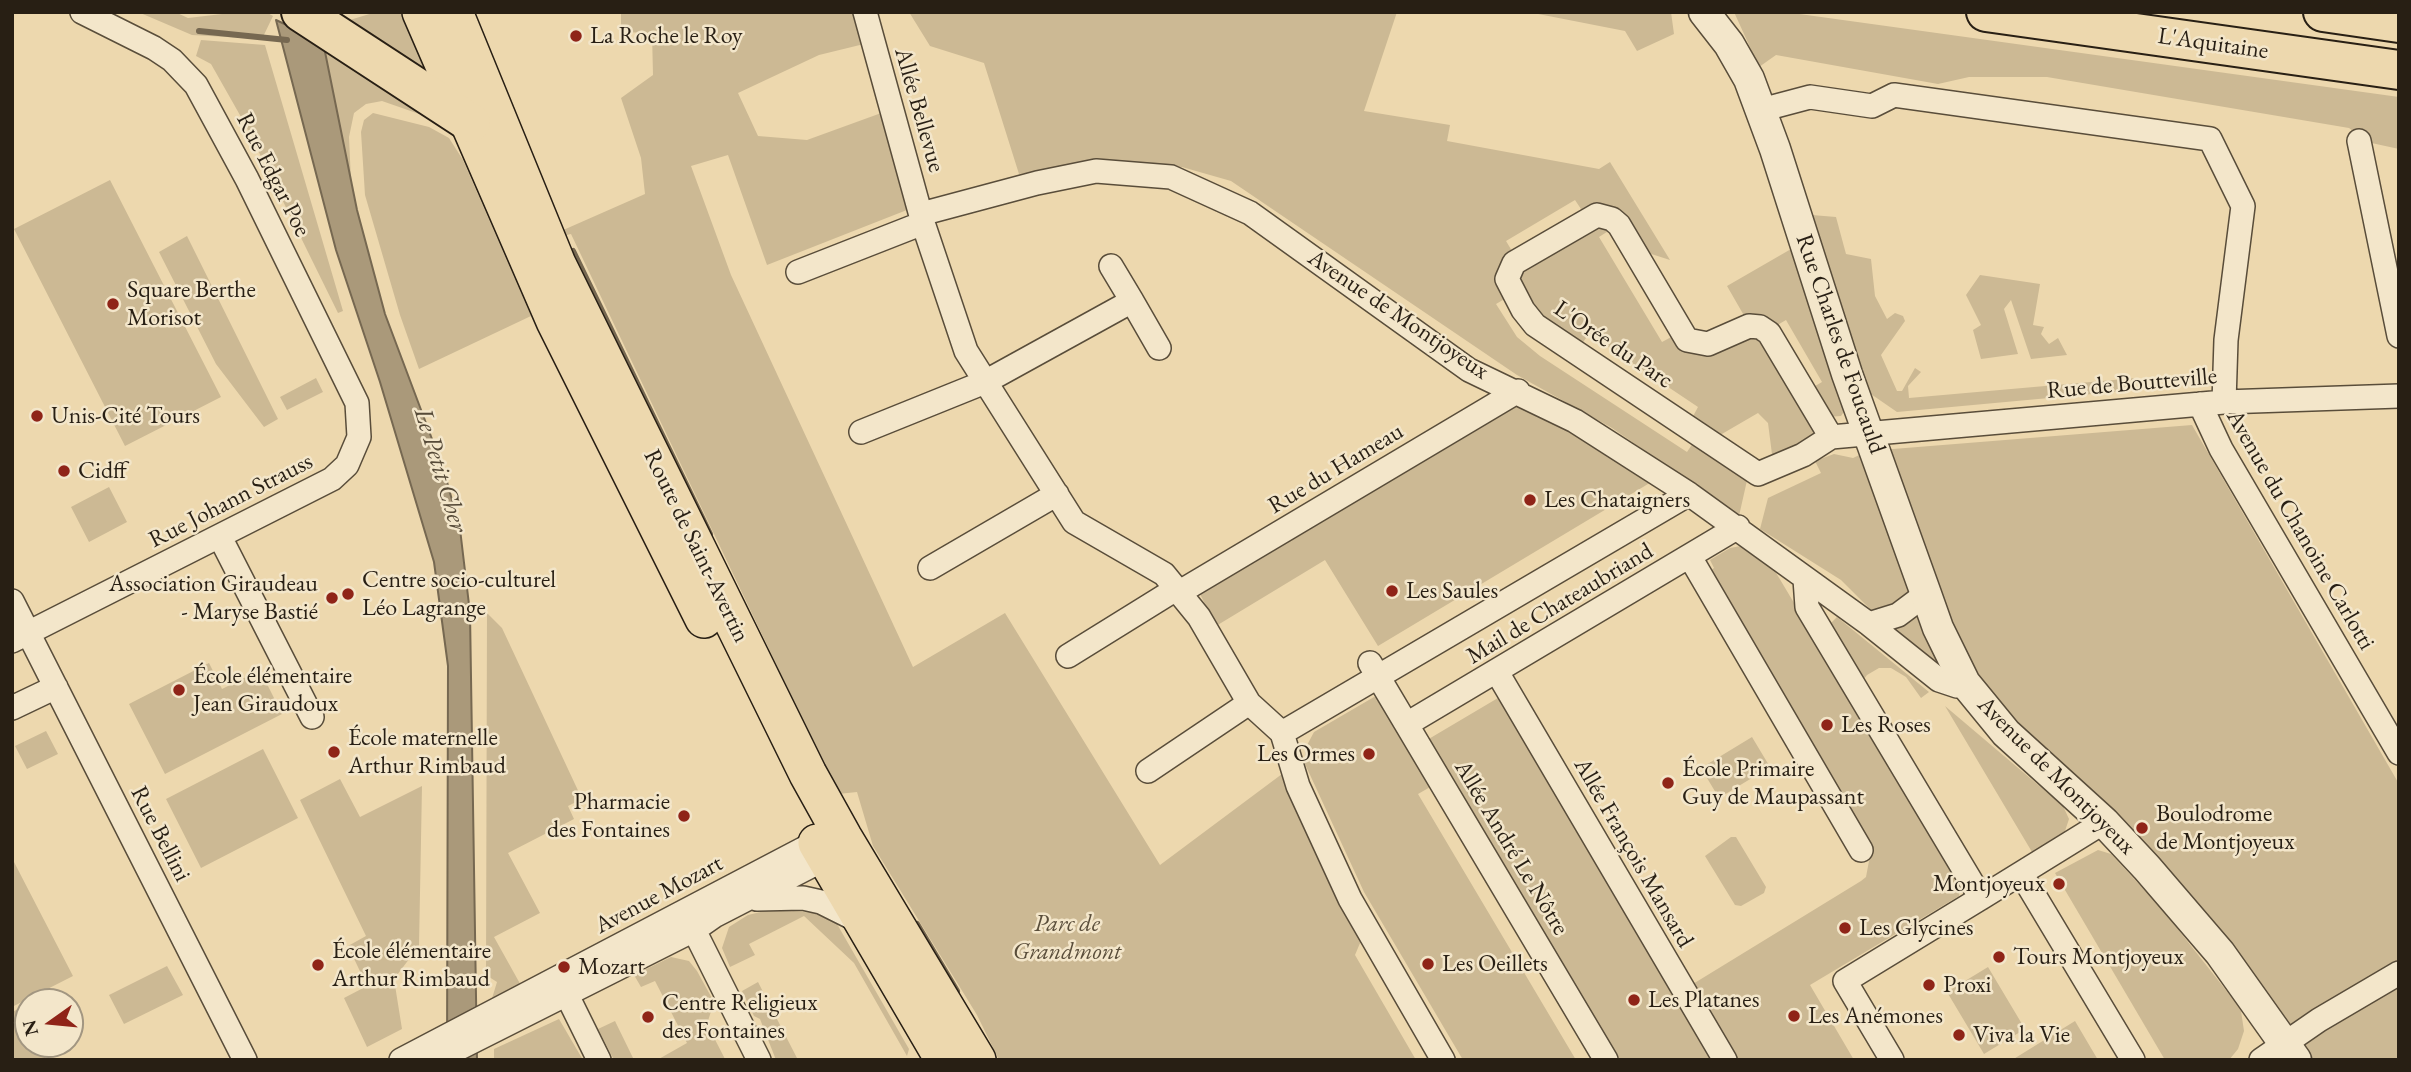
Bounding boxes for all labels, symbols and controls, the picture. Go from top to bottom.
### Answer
place label: La Roche le Roy [590,22,742,50]
street label: L'Aquitaine [2156,22,2270,66]
marker: La Roche le Roy [568,28,584,44]
street label: Allée Bellevue [887,44,951,176]
street label: Rue Edgar Poe [229,108,317,242]
street label: Rue Charles de Foucauld [1789,230,1891,458]
street label: Avenue de Montjoyeux [1302,244,1494,386]
place label: Square Berthe Morisot [127,276,256,332]
street label: L'Orée du Parc [1548,295,1678,395]
marker: Square Berthe Morisot [105,296,121,312]
street label: Rue de Boutteville [2046,362,2218,406]
place label: Unis-Cité Tours [51,402,200,430]
water label: Le Petit Cher [406,404,474,536]
street label: Avenue du Chanoine Carlotti [2219,405,2381,655]
marker: Unis-Cité Tours [29,408,45,424]
street label: Rue du Hameau [1263,417,1409,521]
street label: Route de Saint-Avertin [637,445,755,647]
street label: Rue Johann Strauss [144,447,318,555]
place label: Cidff [78,457,127,485]
marker: Cidff [56,463,72,479]
place label: Les Chataigners [1544,486,1690,514]
marker: Les Chataigners [1522,492,1538,508]
street label: Mail de Chateaubriand [1462,537,1658,671]
place label: Centre socio-culturel Léo Lagrange [362,566,556,622]
place label: Association Giraudeau - Maryse Bastié [109,570,318,626]
place label: Les Saules [1406,577,1498,605]
marker: Les Saules [1384,583,1400,599]
marker: Centre socio-culturel Léo Lagrange [340,586,356,602]
marker: Association Giraudeau - Maryse Bastié [324,590,340,606]
place label: École élémentaire Jean Giraudoux [193,662,352,718]
marker: École élémentaire Jean Giraudoux [171,682,187,698]
street label: Avenue de Montjoyeux [1971,691,2141,861]
place label: Les Roses [1841,711,1931,739]
marker: Les Roses [1819,717,1835,733]
place label: École maternelle Arthur Rimbaud [348,724,506,780]
place label: Les Ormes [1257,740,1355,768]
marker: École maternelle Arthur Rimbaud [326,744,342,760]
marker: Les Ormes [1361,746,1377,762]
street label: Allée François Mansard [1567,753,1699,953]
street label: Allée André Le Nôtre [1447,755,1575,941]
place label: École Primaire Guy de Maupassant [1682,755,1864,811]
marker: École Primaire Guy de Maupassant [1660,775,1676,791]
street label: Rue Bellini [124,781,196,887]
place label: Pharmacie des Fontaines [547,788,670,844]
place label: Boulodrome de Montjoyeux [2156,800,2294,856]
marker: Pharmacie des Fontaines [676,808,692,824]
marker: Boulodrome de Montjoyeux [2134,820,2150,836]
street label: Avenue Mozart [590,849,728,941]
place label: Montjoyeux [1933,870,2045,898]
marker: Montjoyeux [2051,876,2067,892]
park label: Parc de Grandmont [1013,910,1121,966]
place label: Les Glycines [1859,914,1974,942]
marker: Les Glycines [1837,920,1853,936]
place label: École élémentaire Arthur Rimbaud [332,937,491,993]
place label: Tours Montjoyeux [2013,943,2184,971]
marker: Tours Montjoyeux [1991,949,2007,965]
place label: Les Oeillets [1442,950,1548,978]
place label: Mozart [578,953,645,981]
marker: Les Oeillets [1420,956,1436,972]
marker: École élémentaire Arthur Rimbaud [310,957,326,973]
marker: Mozart [556,959,572,975]
place label: Proxi [1943,971,1992,999]
marker: Proxi [1921,977,1937,993]
place label: Les Platanes [1648,986,1759,1014]
north arrow [14,988,84,1058]
place label: Centre Religieux des Fontaines [662,989,818,1045]
marker: Les Platanes [1626,992,1642,1008]
place label: Les Anémones [1808,1002,1943,1030]
marker: Les Anémones [1786,1008,1802,1024]
marker: Centre Religieux des Fontaines [640,1009,656,1025]
text: N [16,1017,44,1039]
place label: Viva la Vie [1973,1021,2070,1049]
marker: Viva la Vie [1951,1027,1967,1043]

